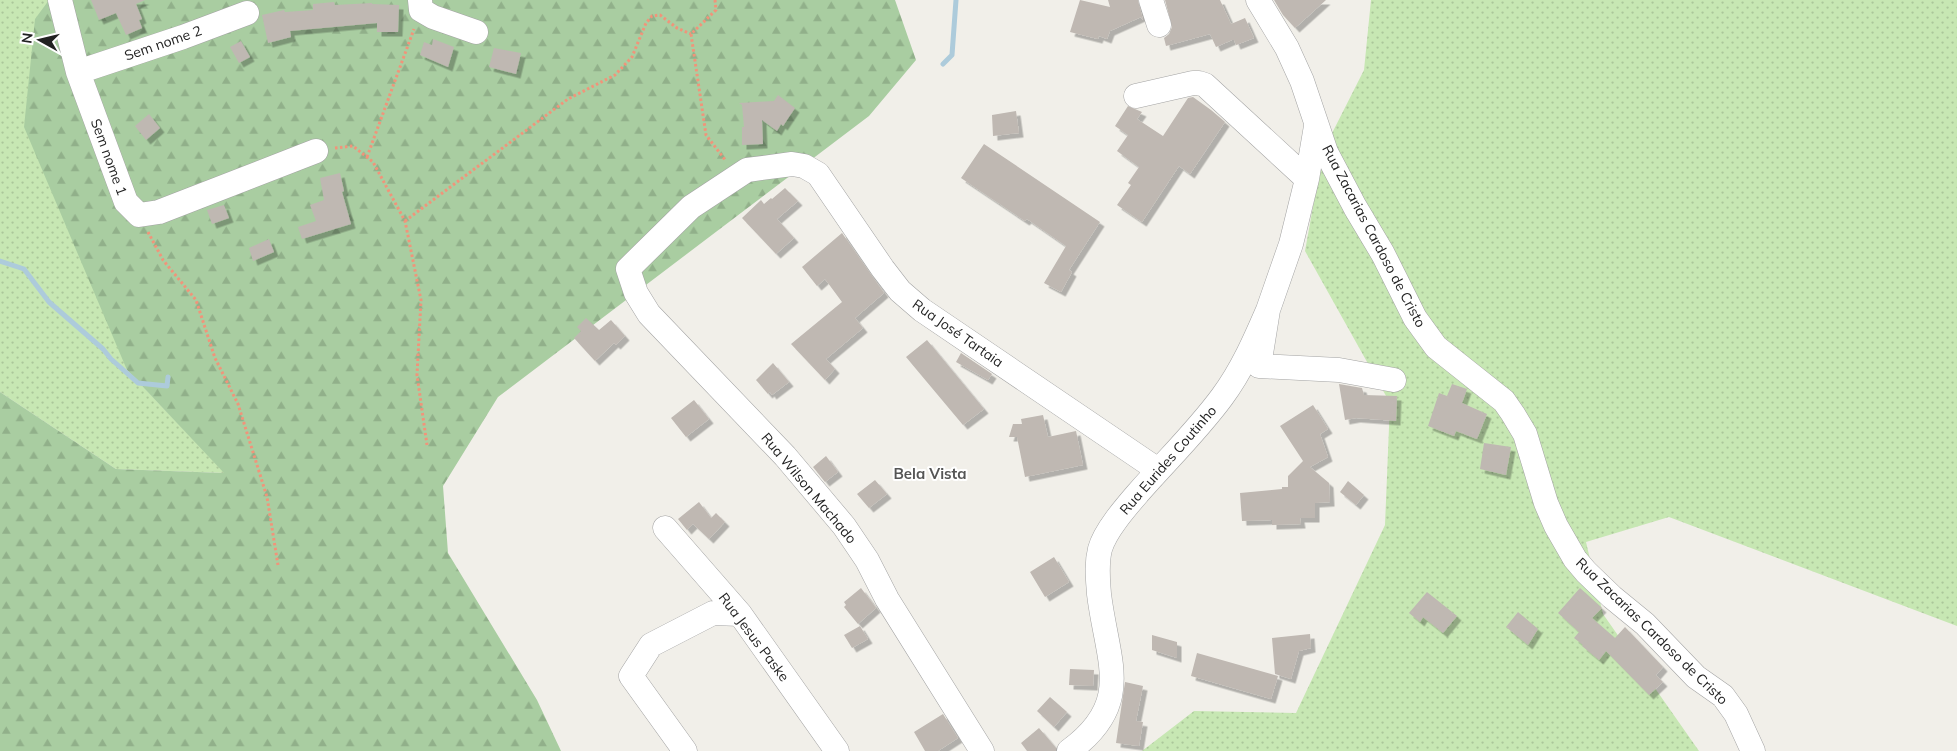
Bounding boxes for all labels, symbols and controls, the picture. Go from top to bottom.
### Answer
north arrow [15,15,65,65]
street label: Sem nome 2 [122,21,204,65]
text: N [17,32,37,45]
street label: Sem nome 1 [87,116,131,198]
street label: Rua Zacarias Cardoso de Cristo [1318,142,1430,330]
street label: Rua José Tartaia [909,295,1007,371]
street label: Rua Eurides Coutinho [1116,402,1220,518]
street label: Rua Wilson Machado [757,429,861,547]
district label: Bela Vista [893,464,967,483]
street label: Rua Zacarias Cardoso de Cristo [1572,554,1732,708]
street label: Rua Jesus Paske [715,589,793,685]

